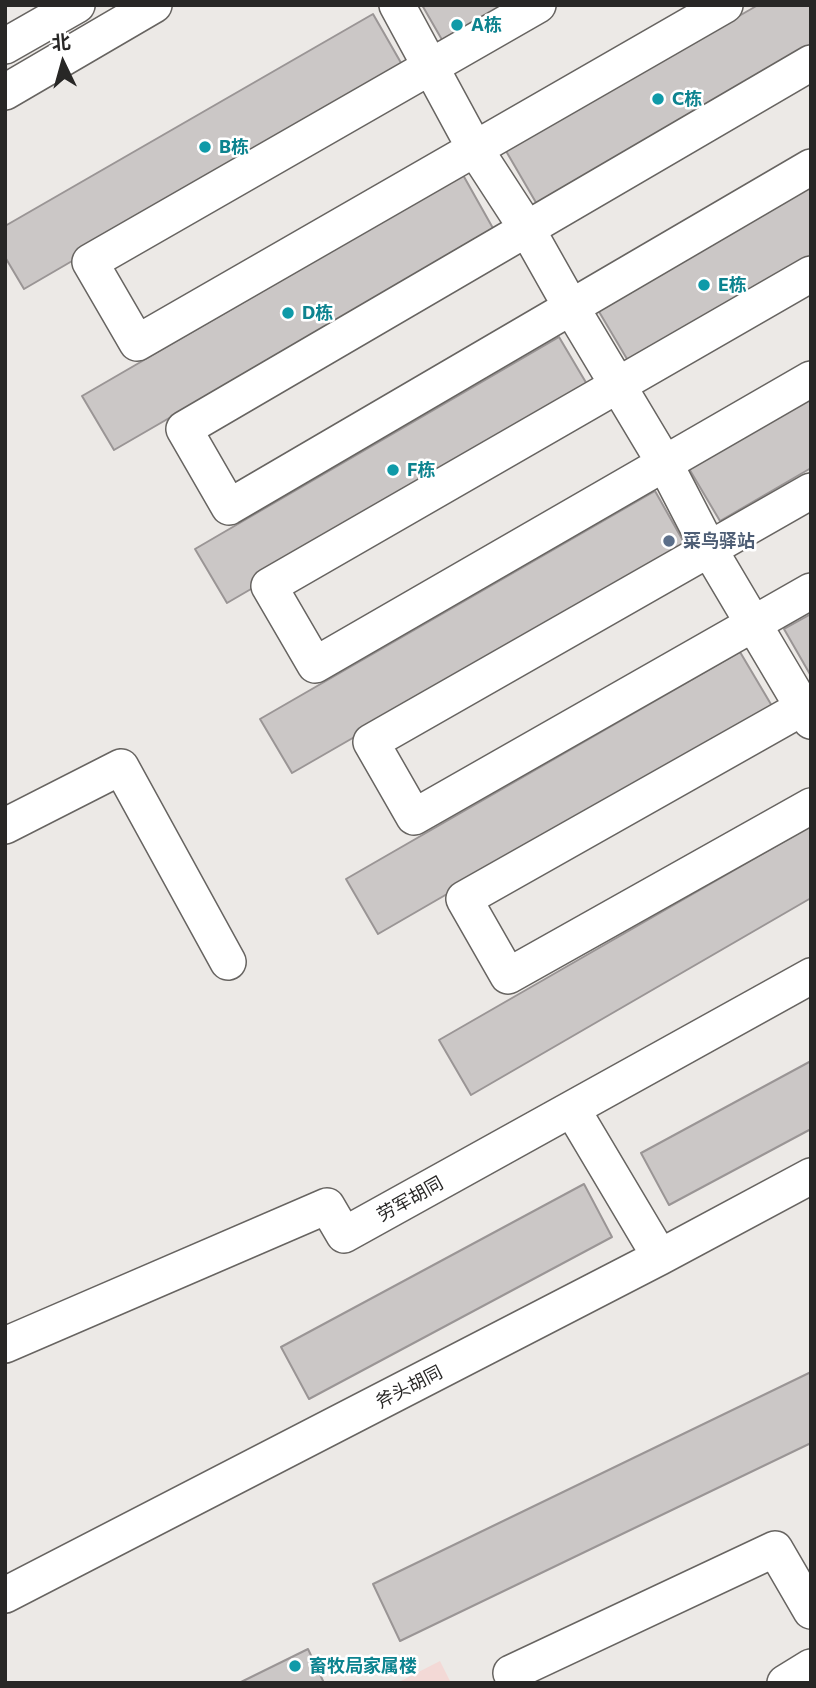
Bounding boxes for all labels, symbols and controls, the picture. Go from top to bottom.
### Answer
place label: A栋 [471,14,502,36]
marker: A栋 [449,17,465,33]
north arrow [28,28,98,98]
text: 北 [51,29,72,54]
place label: C栋 [672,88,702,110]
marker: C栋 [650,91,666,107]
place label: B栋 [219,136,249,158]
marker: B栋 [197,139,213,155]
place label: E栋 [718,274,747,296]
marker: E栋 [696,277,712,293]
place label: D栋 [302,302,333,324]
marker: D栋 [280,305,296,321]
place label: F栋 [407,459,435,481]
marker: F栋 [385,462,401,478]
place label: 菜鸟驿站 [683,530,755,552]
marker: 菜鸟驿站 [661,533,677,549]
street label: 劳军胡同 [373,1172,447,1226]
street label: 斧头胡同 [372,1361,446,1413]
place label: 畜牧局家属楼 [309,1655,417,1677]
marker: 畜牧局家属楼 [287,1658,303,1674]

